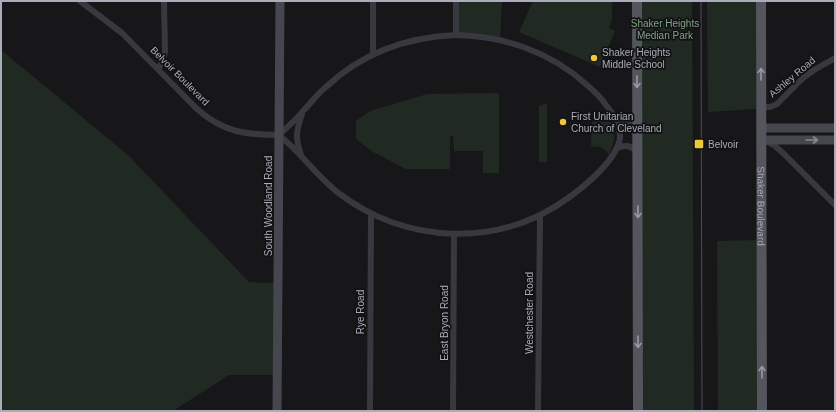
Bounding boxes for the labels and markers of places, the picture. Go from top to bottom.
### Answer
place label: Shaker Heights Middle School [602,47,670,70]
marker: Shaker Heights Middle School [589,53,599,63]
place label: First Unitarian Church of Cleveland [571,111,662,134]
marker: First Unitarian Church of Cleveland [558,117,568,127]
marker: Belvoir [693,138,705,150]
place label: Belvoir [708,139,739,150]

